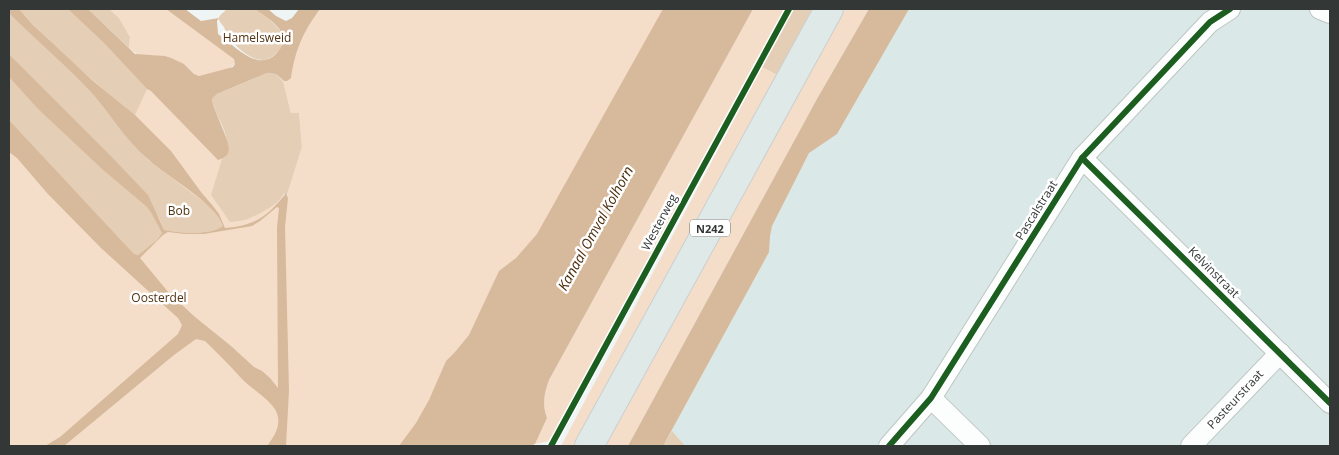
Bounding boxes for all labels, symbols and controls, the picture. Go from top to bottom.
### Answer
park label: Hamelsweid [223,29,291,46]
water label: Kanaal Omval Kolhorn [553,162,637,294]
street label: Pascalstraat [1011,177,1061,243]
street label: Westerweg [637,190,681,253]
park label: Bob [168,202,190,219]
road number: N242 [690,220,730,237]
street label: Kelvinstraat [1185,243,1243,301]
park label: Oosterdel [131,289,187,306]
street label: Pasteurstraat [1203,366,1267,432]

